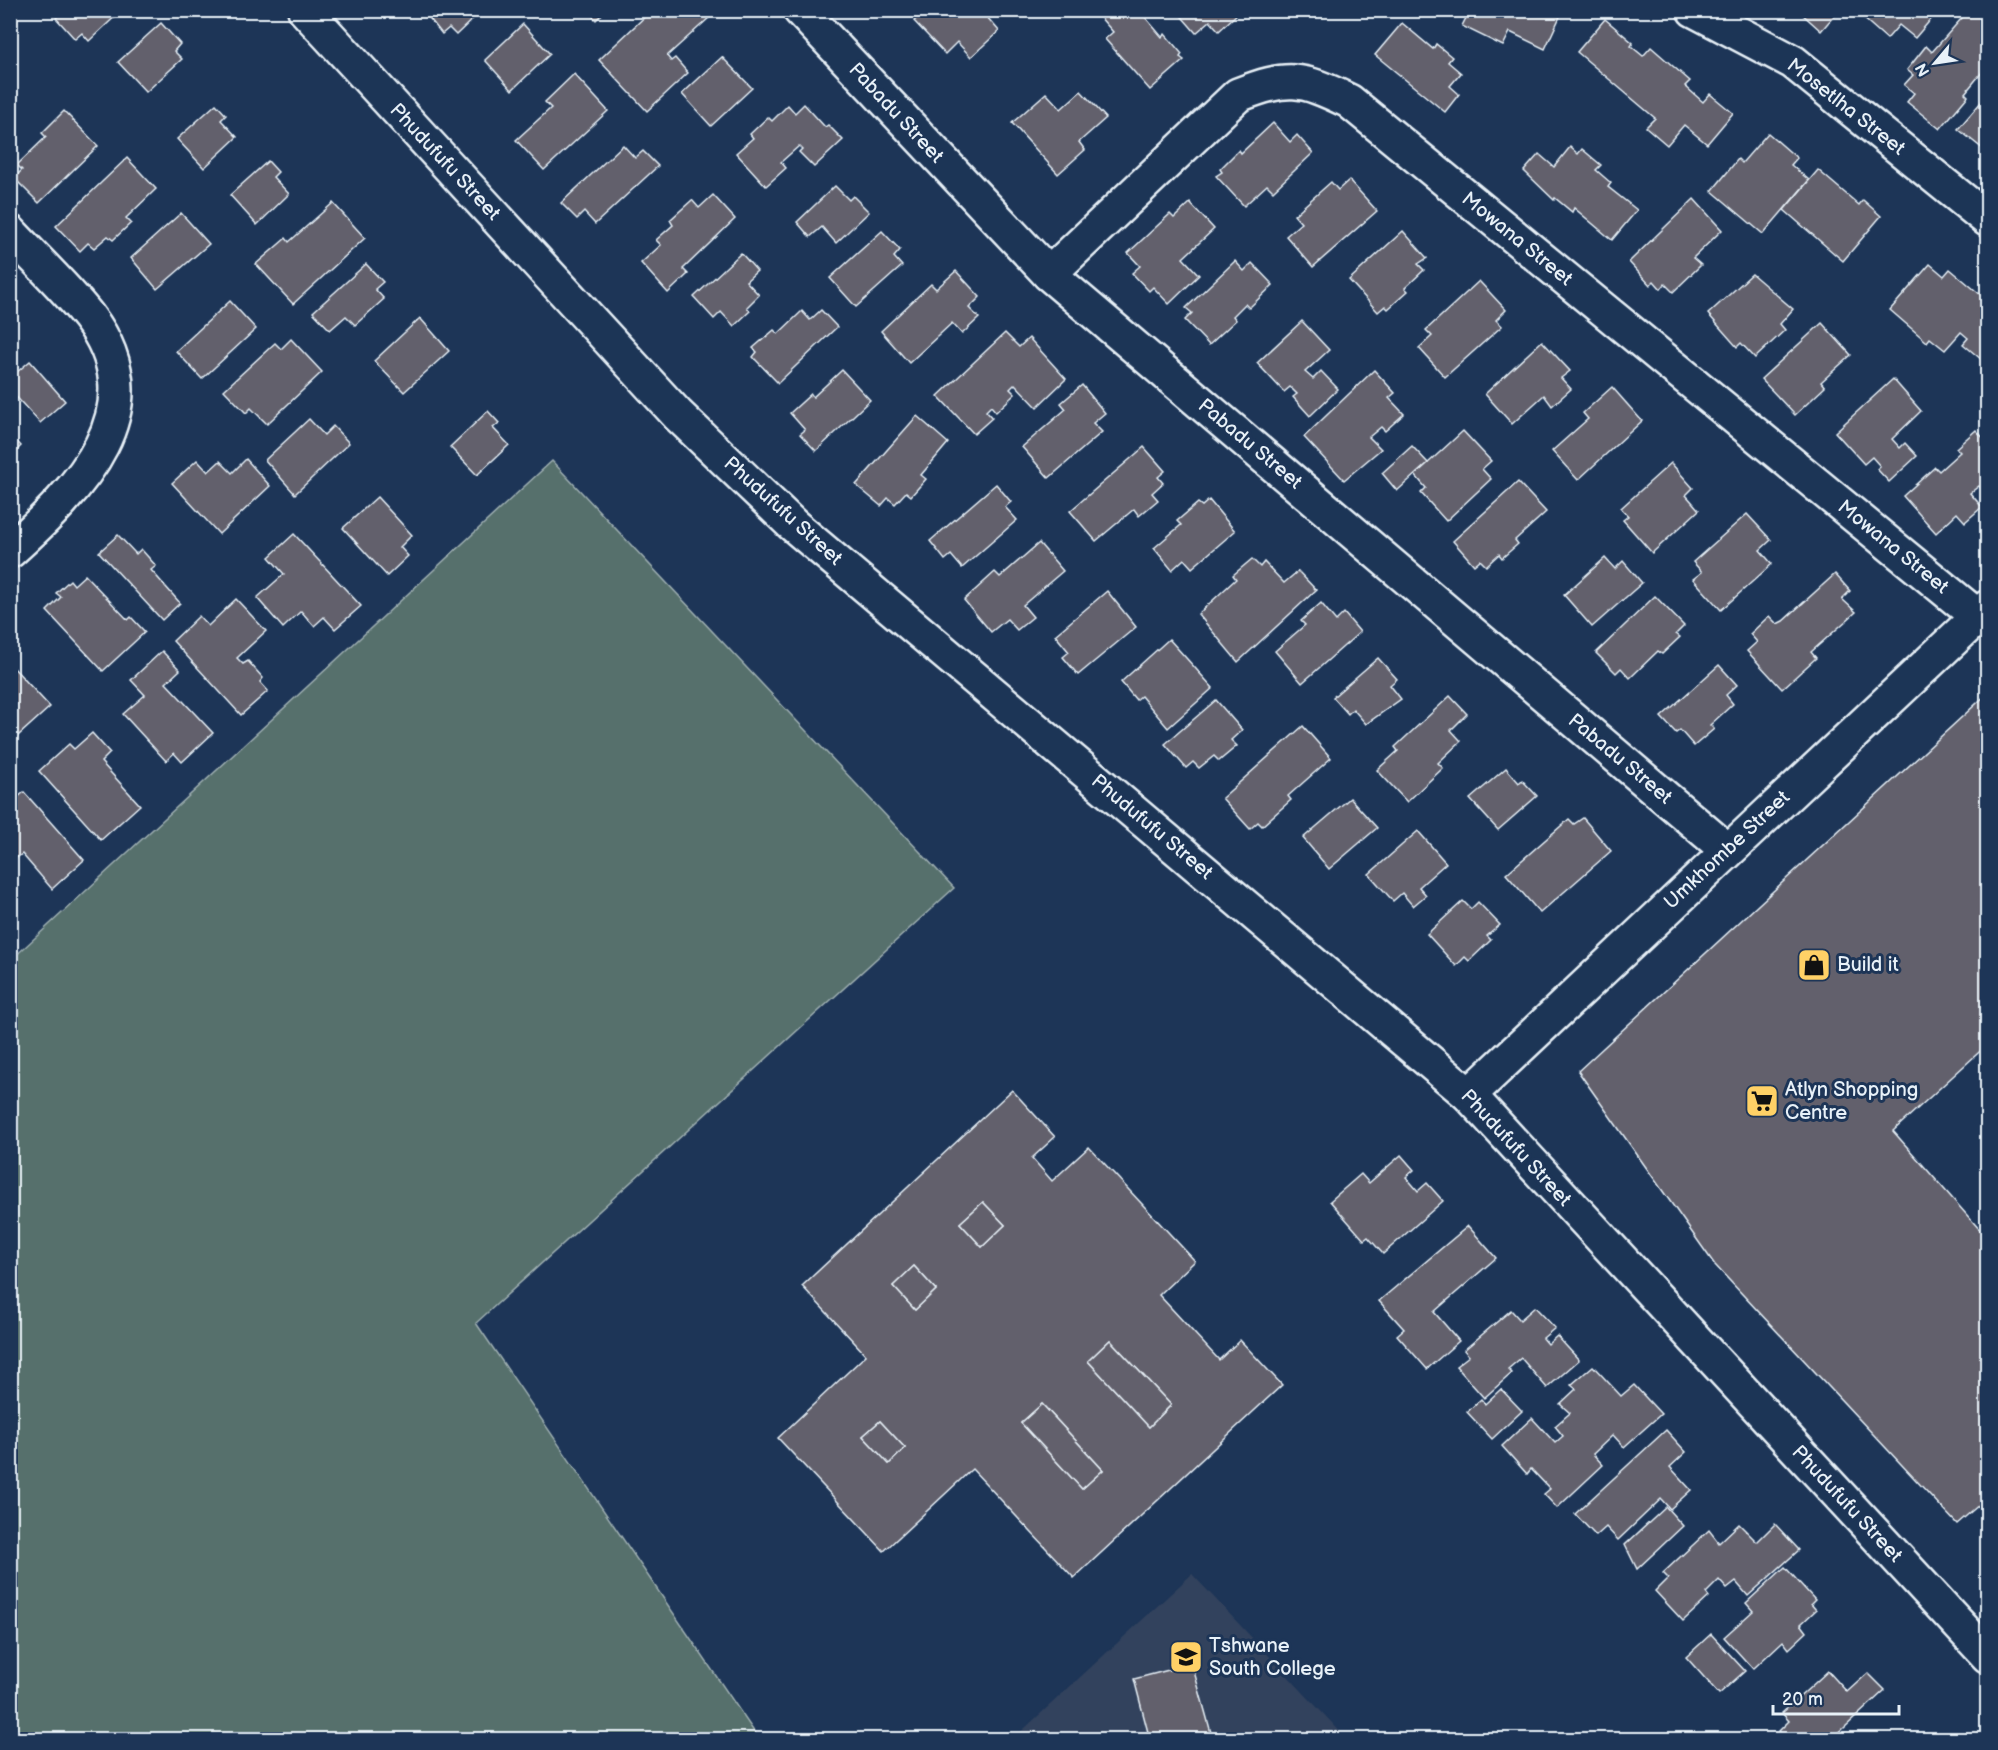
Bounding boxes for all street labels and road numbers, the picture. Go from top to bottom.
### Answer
street label: Mosetlha Street [1782,53,1910,161]
street label: Pabadu Street [844,58,948,168]
street label: Phudufufu Street [385,99,505,225]
street label: Mowana Street [1457,187,1577,291]
street label: Pabadu Street [1193,394,1307,494]
street label: Phudufufu Street [719,452,847,570]
street label: Mowana Street [1833,495,1953,599]
street label: Pabadu Street [1563,709,1677,809]
street label: Phudufufu Street [1086,769,1218,885]
street label: Umkhombe Street [1659,786,1795,914]
street label: Phudufufu Street [1456,1085,1576,1211]
street label: Phudufufu Street [1787,1441,1907,1567]

